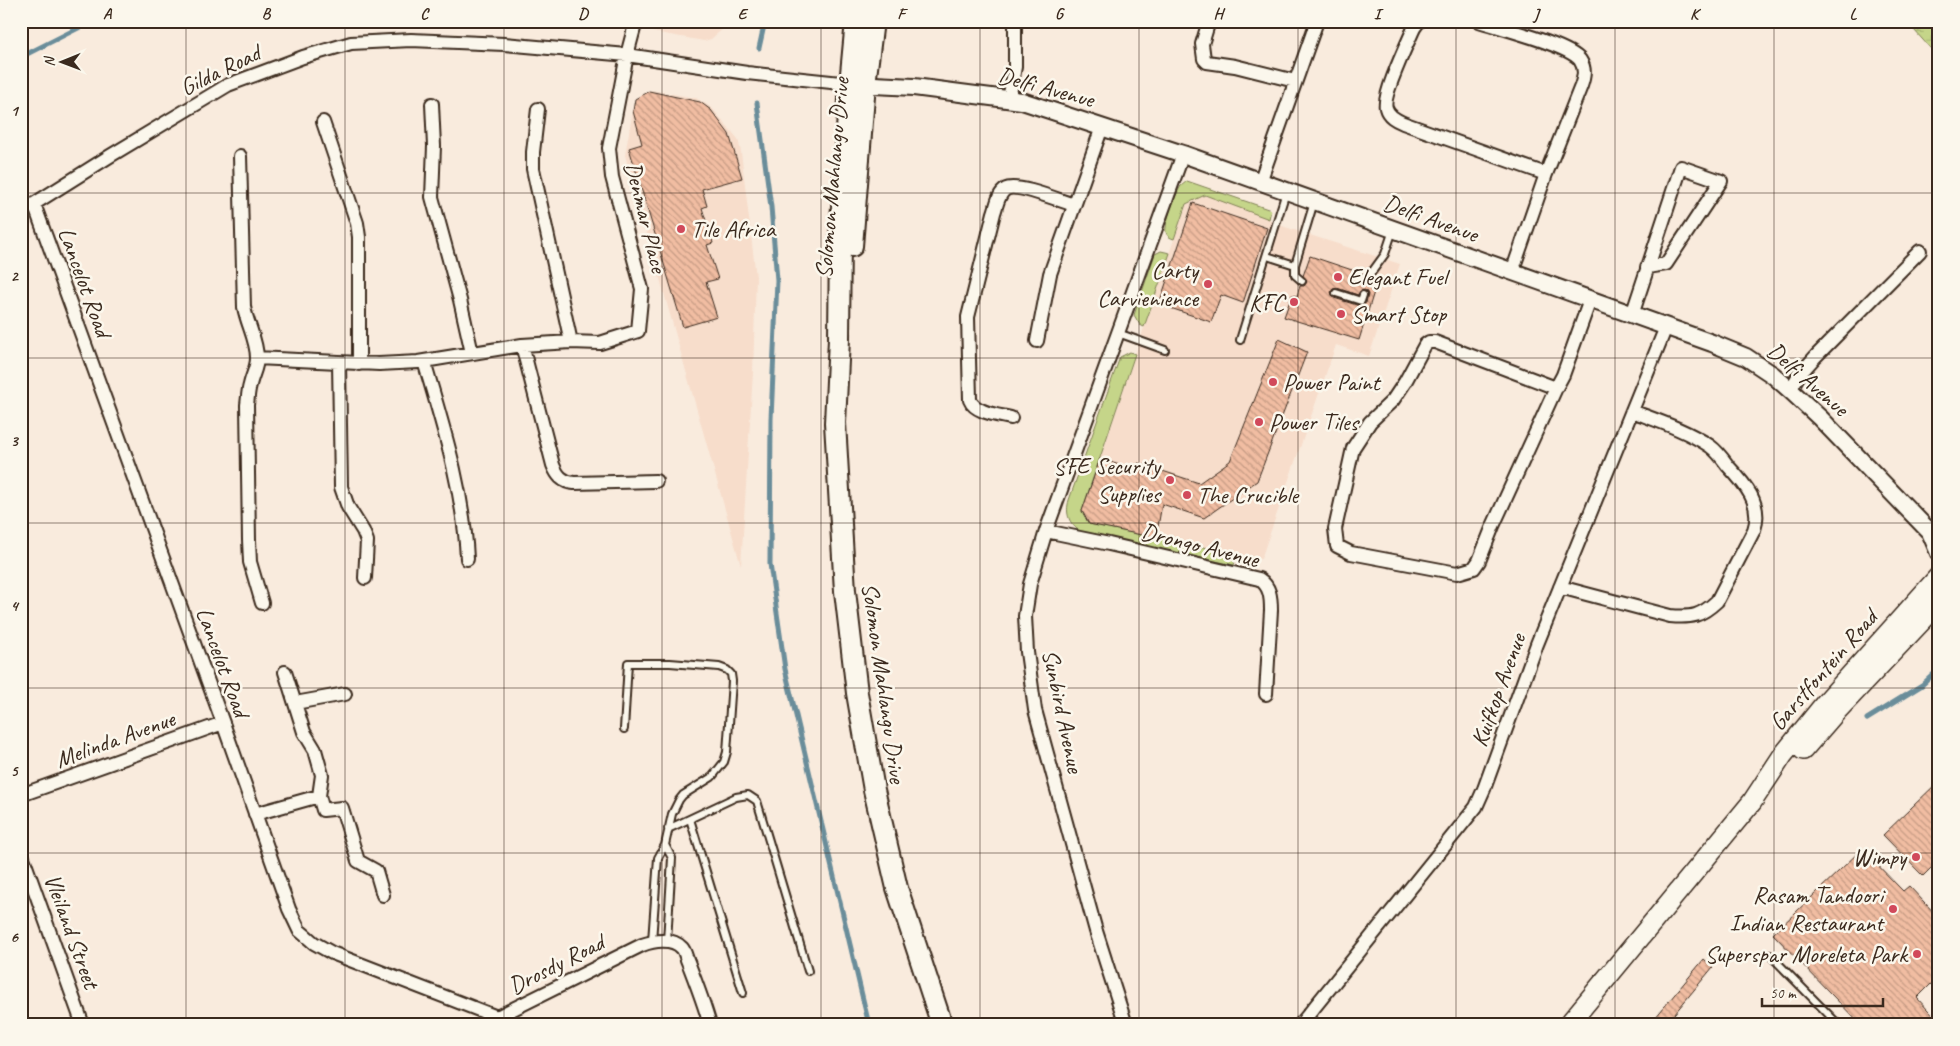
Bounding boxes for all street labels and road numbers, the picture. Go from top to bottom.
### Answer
street label: Gilda Road [175,36,268,102]
street label: Delfi Avenue [995,60,1099,115]
street label: Solomon Mahlangu Drive [808,74,856,280]
street label: Denmar Place [618,159,675,278]
street label: Delfi Avenue [1380,187,1484,250]
street label: Lancelot Road [51,223,120,344]
street label: Delfi Avenue [1761,335,1857,424]
street label: Drongo Avenue [1138,516,1264,575]
street label: Solomon Mahlangu Drive [855,581,913,787]
street label: Garstfontein Road [1762,601,1886,737]
street label: Lancelot Road [189,603,258,724]
street label: Kuifkop Avenue [1464,627,1533,751]
street label: Sunbird Avenue [1035,647,1091,777]
street label: Melinda Avenue [51,703,181,774]
street label: Vleiland Street [37,870,107,994]
street label: Drosdy Road [503,926,612,1001]

